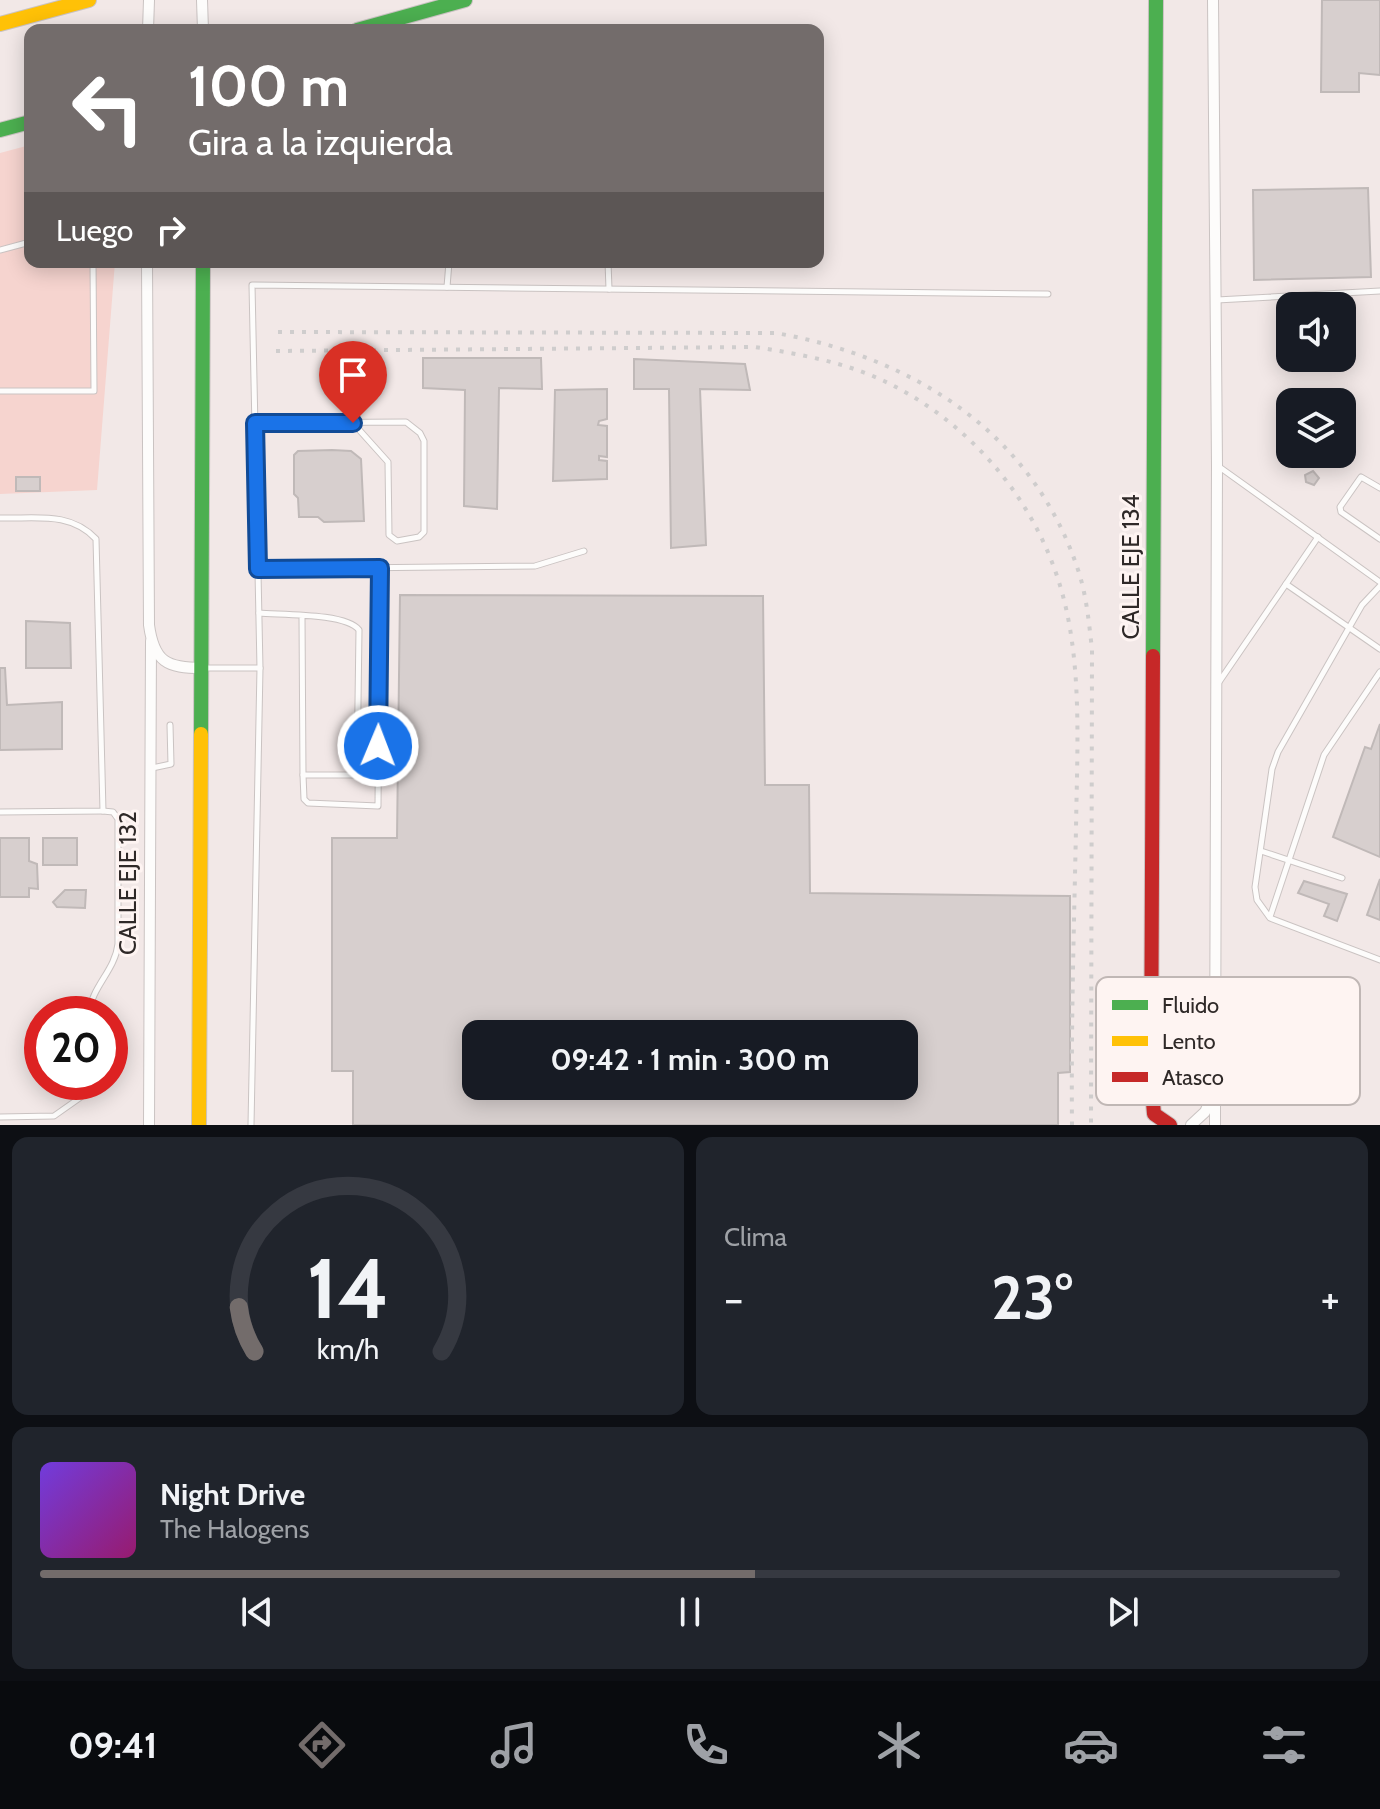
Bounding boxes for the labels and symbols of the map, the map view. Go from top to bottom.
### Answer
pin [319,341,387,423]
street label: CALLE EJE 134 [1116,494,1145,640]
position arrow [336,704,420,788]
street label: CALLE EJE 132 [113,811,142,955]
legend [1096,977,1360,1105]
text: Fluido [1162,992,1219,1019]
speed limit sign: 20 [24,996,128,1100]
text: Lento [1162,1028,1216,1055]
text: Atasco [1162,1064,1224,1091]

